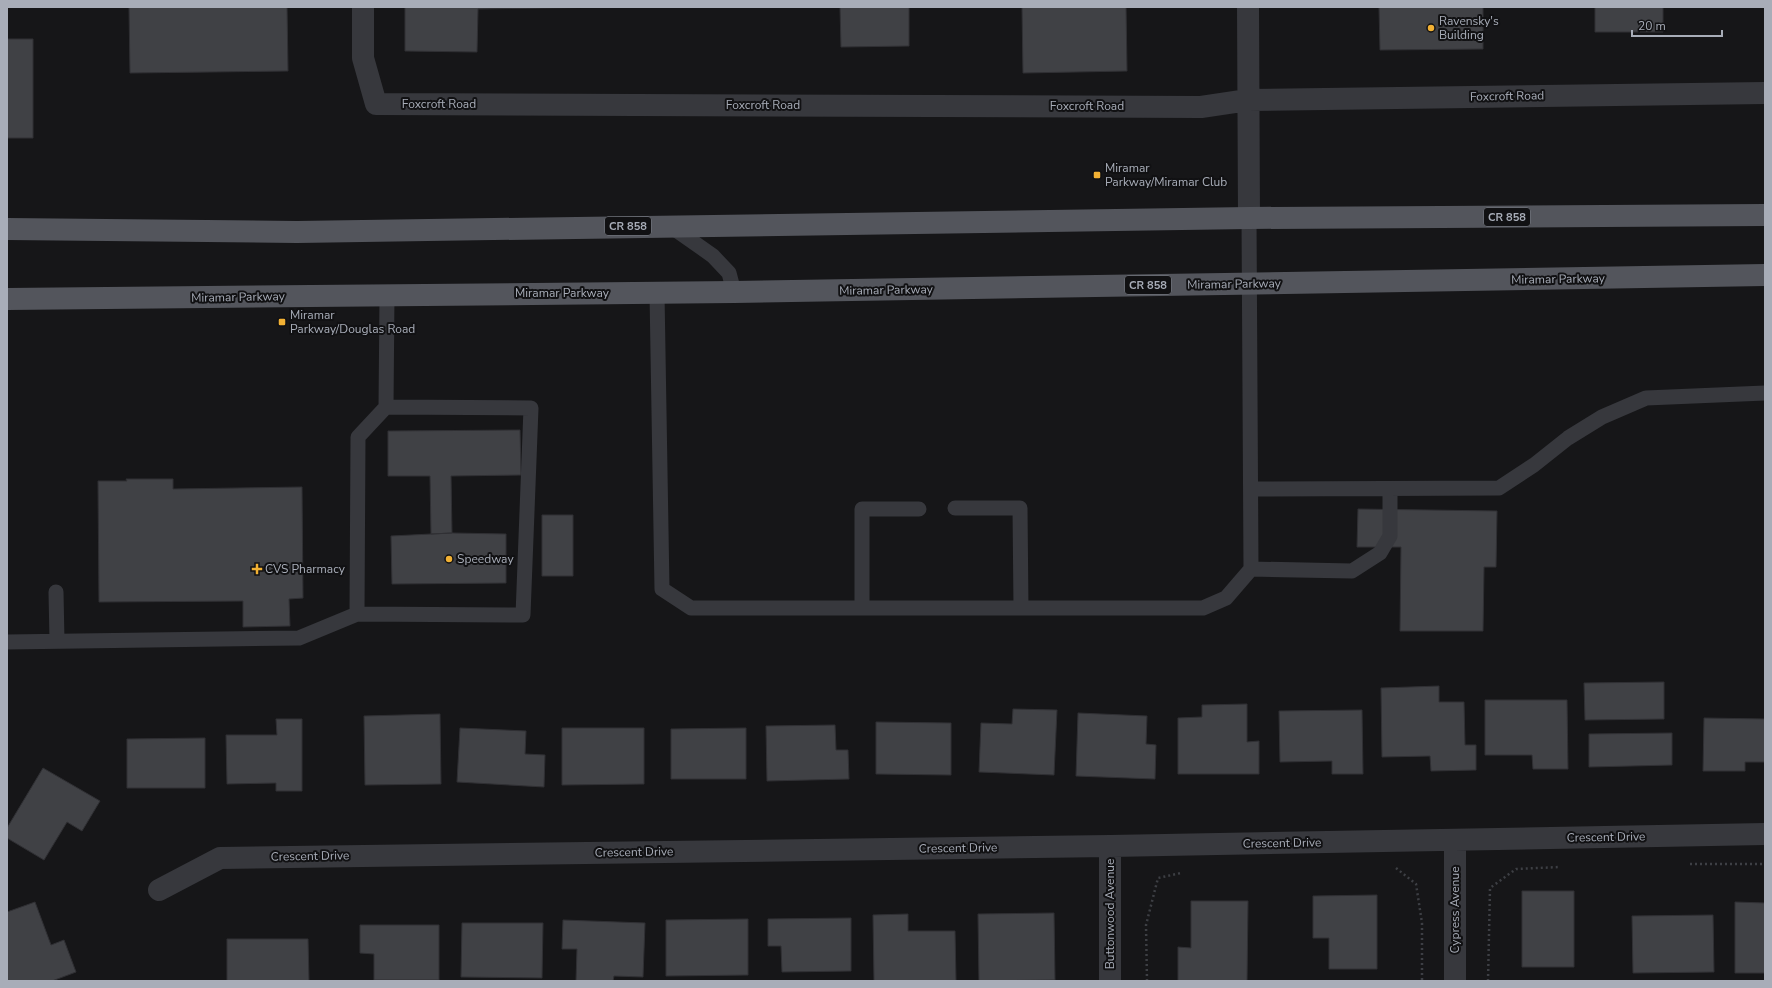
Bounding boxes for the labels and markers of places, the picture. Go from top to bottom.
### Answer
place label: Ravensky's Building [1439,13,1499,43]
marker: Ravensky's Building [1426,23,1436,33]
place label: Miramar Parkway/Miramar Club [1105,160,1227,190]
marker: Miramar Parkway/Miramar Club [1092,170,1102,180]
place label: Miramar Parkway/Douglas Road [290,307,415,337]
marker: Miramar Parkway/Douglas Road [277,317,287,327]
place label: Speedway [457,551,514,567]
marker: Speedway [444,554,454,564]
place label: CVS Pharmacy [265,561,346,577]
marker: CVS Pharmacy [252,564,262,574]

